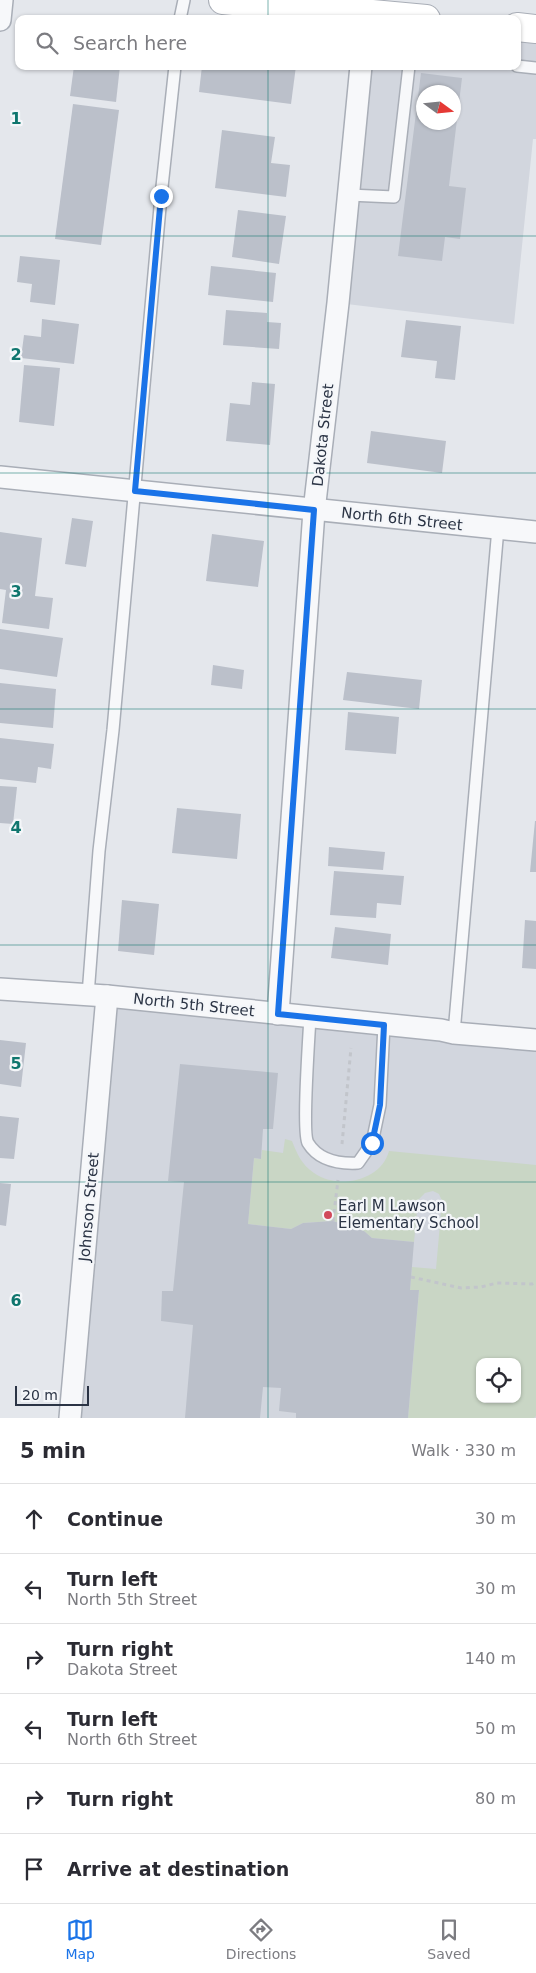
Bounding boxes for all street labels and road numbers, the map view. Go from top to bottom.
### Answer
street label: Dakota Street [309,382,337,487]
street label: North 6th Street [340,504,464,534]
street label: North 5th Street [132,990,256,1020]
street label: Johnson Street [75,1152,103,1263]

